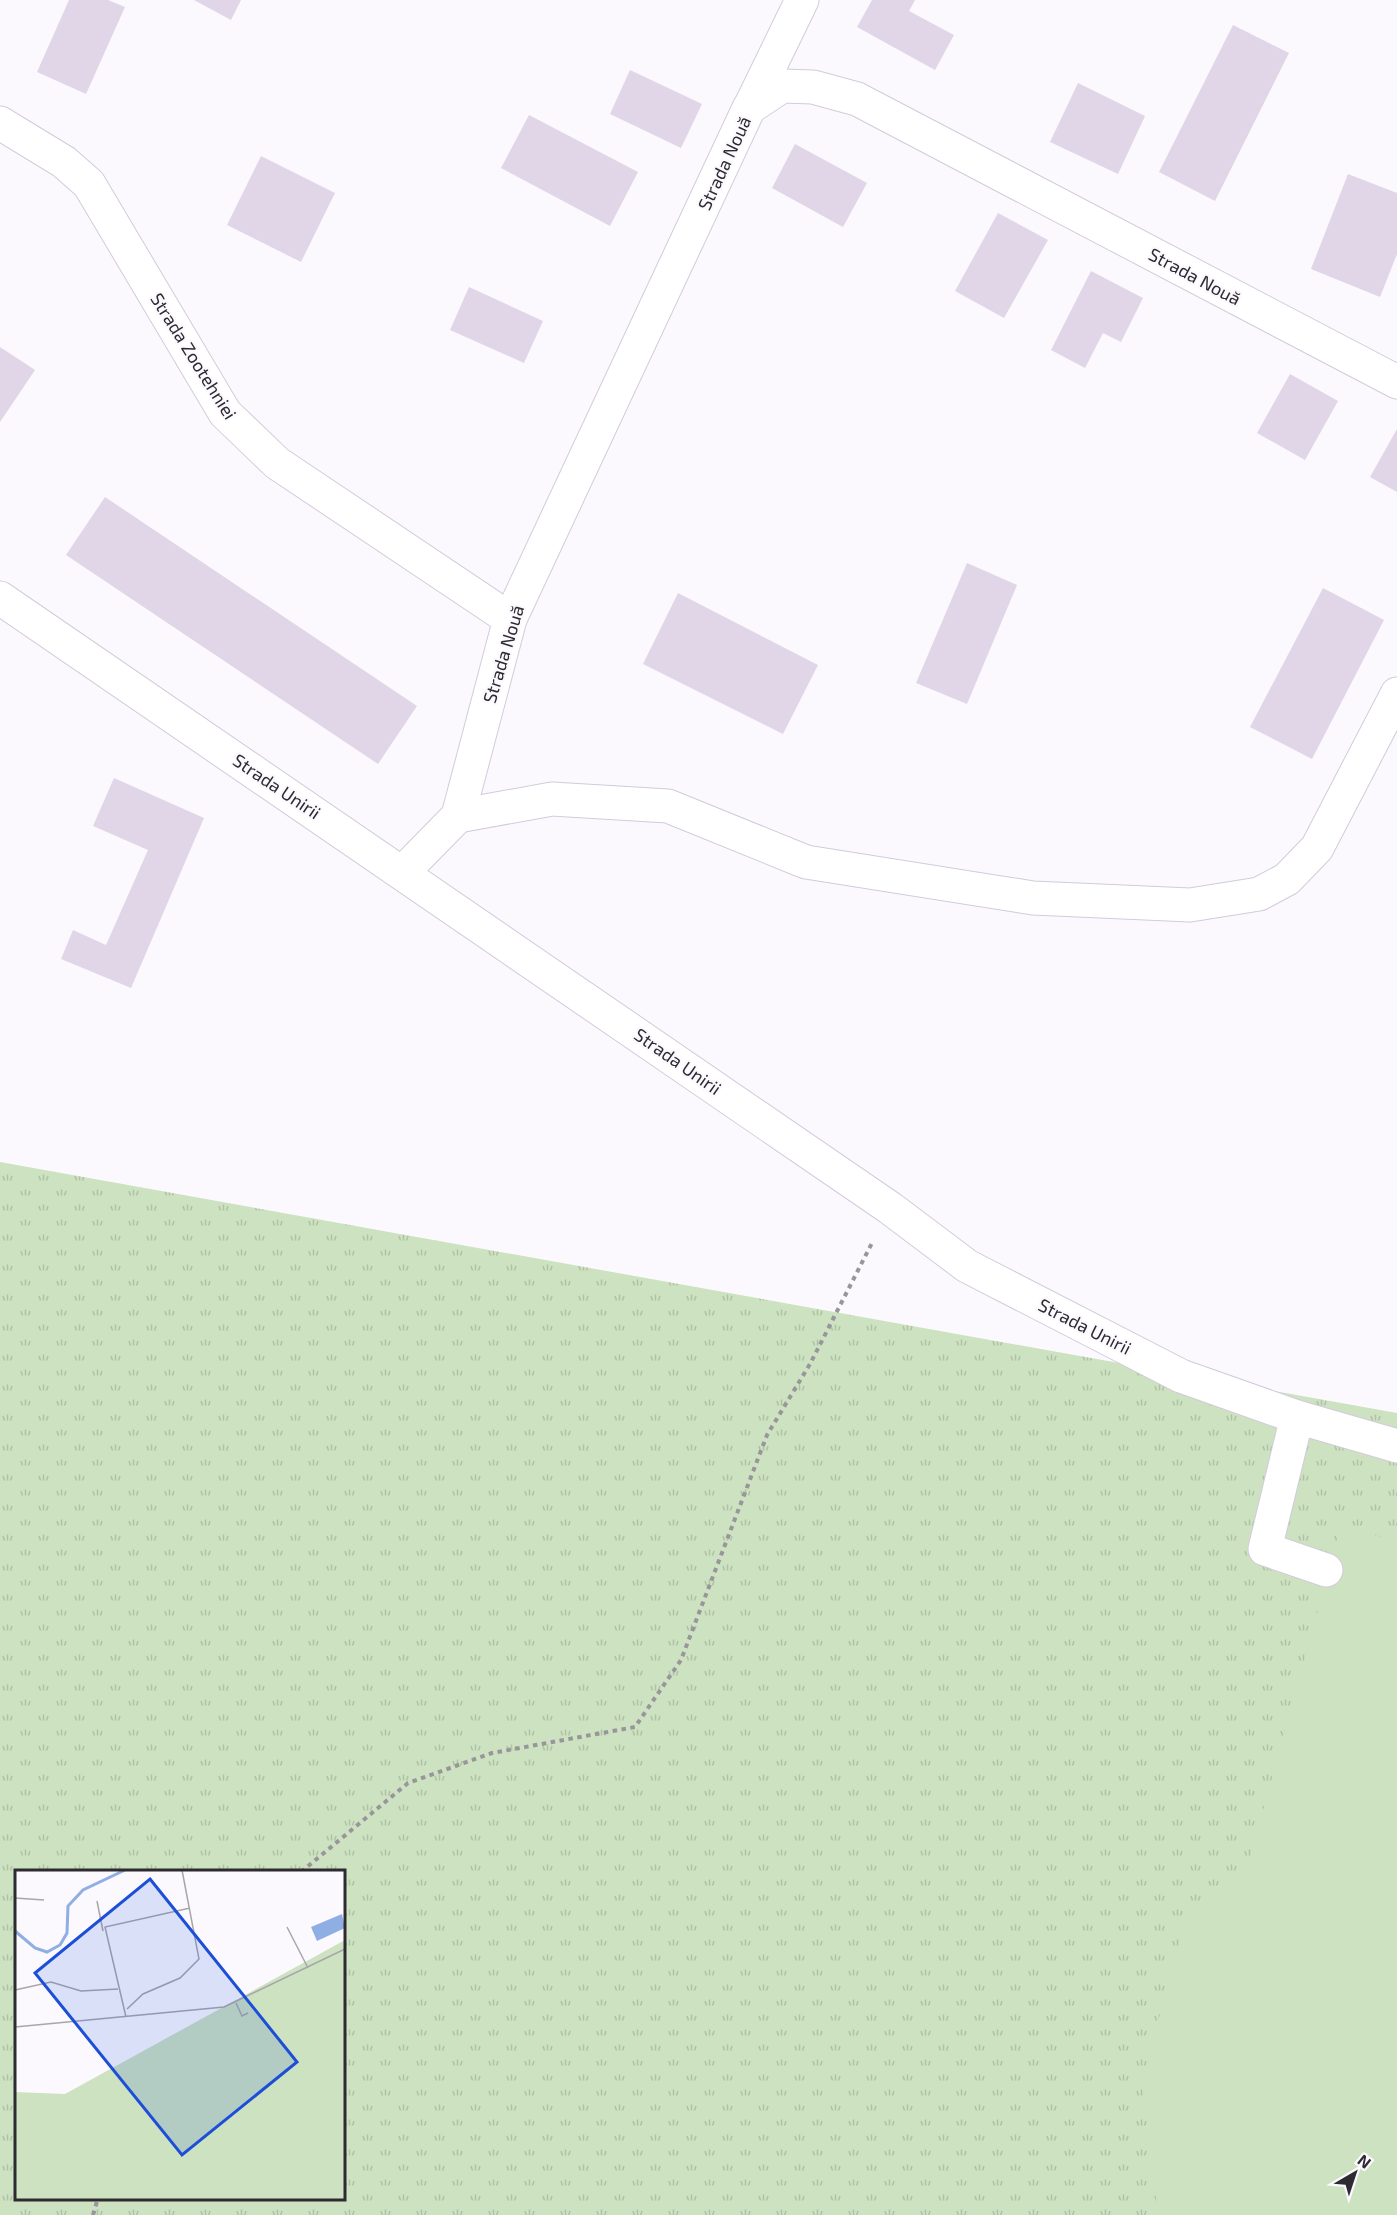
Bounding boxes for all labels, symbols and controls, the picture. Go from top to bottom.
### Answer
street label: Strada Nouă [693,112,755,214]
street label: Strada Nouă [1145,243,1245,309]
street label: Strada Zootehniei [146,289,242,423]
street label: Strada Nouă [478,602,528,706]
street label: Strada Unirii [229,749,325,823]
street label: Strada Unirii [630,1023,726,1099]
street label: Strada Unirii [1035,1293,1135,1359]
inset map [15,1870,345,2200]
north arrow [1325,2143,1385,2203]
text: N [1354,2150,1375,2172]

